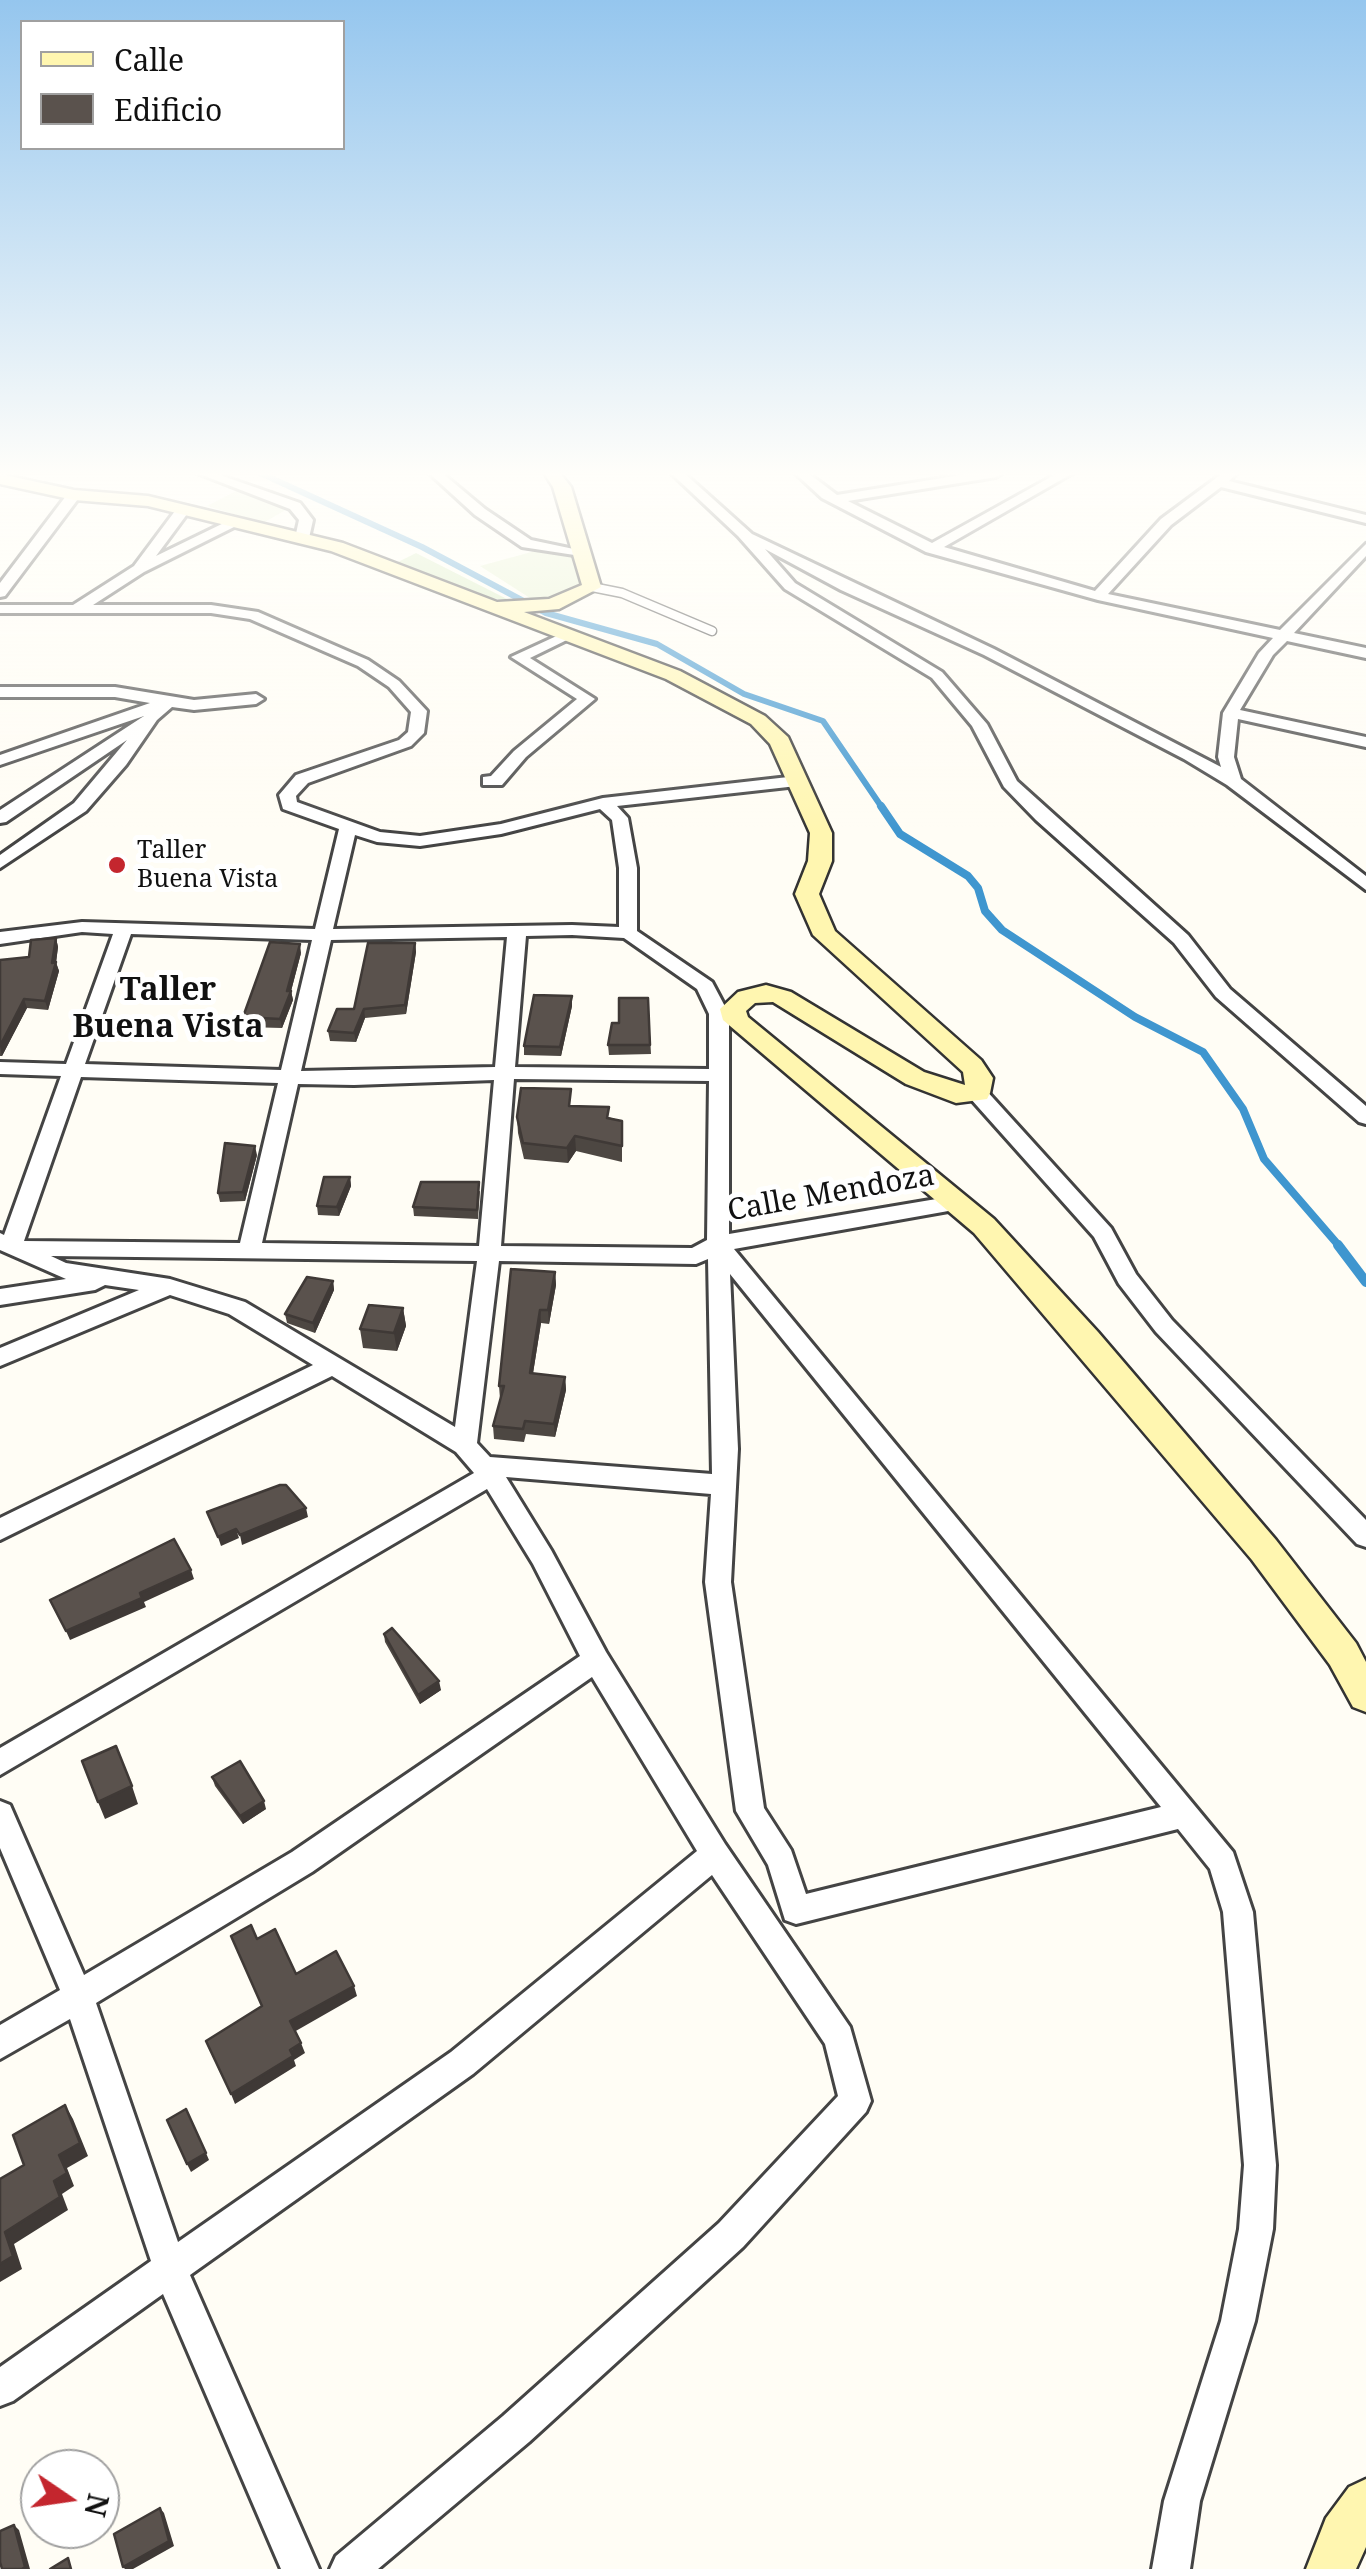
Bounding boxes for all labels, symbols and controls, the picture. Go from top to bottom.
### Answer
legend [20,20,345,150]
text: Calle [114,39,184,80]
text: Edificio [114,89,222,130]
place label: Taller Buena Vista [137,836,278,895]
marker: Taller Buena Vista [106,854,128,876]
district label: Taller Buena Vista [72,972,264,1047]
street label: Calle Mendoza [725,1158,937,1230]
north arrow [20,2449,120,2549]
text: N [76,2490,118,2520]

